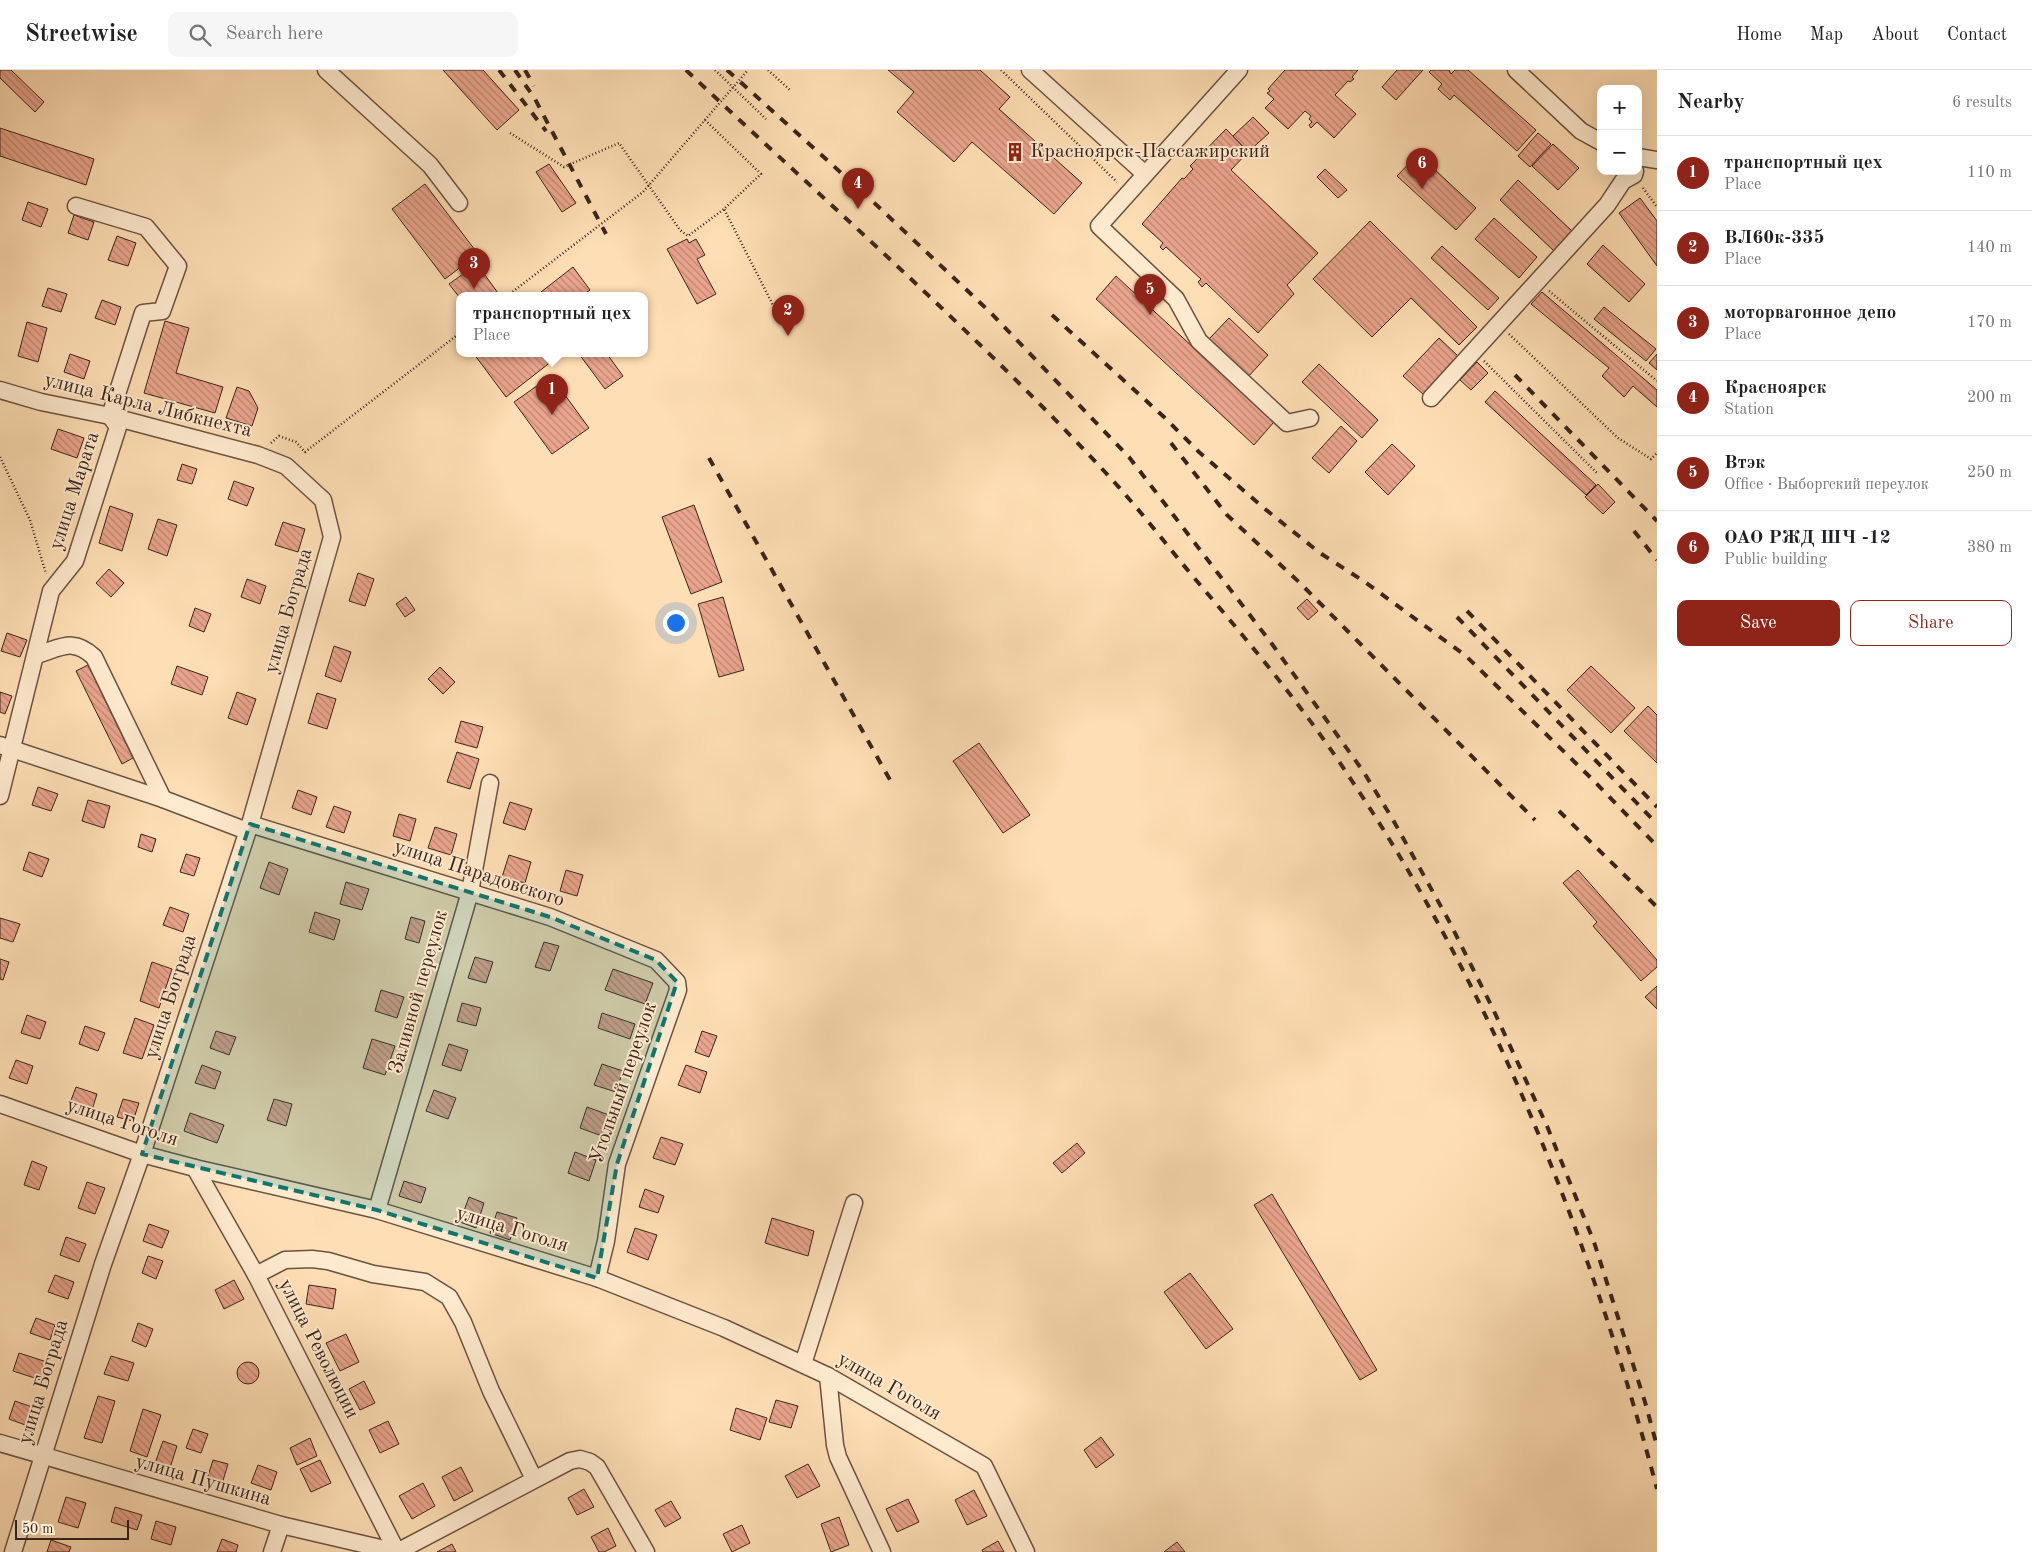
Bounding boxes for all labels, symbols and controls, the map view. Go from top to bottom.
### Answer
search box [168,12,518,57]
icon: search [186,21,214,49]
text: Streetwise [25,23,138,47]
text: Search here [226,25,323,44]
text: Home [1736,26,1782,44]
text: Map [1810,26,1843,44]
text: About [1871,26,1919,44]
text: Contact [1947,26,2007,44]
map controls [1597,85,1642,175]
button: + [1597,85,1642,130]
text: Nearby [1677,92,1745,113]
text: 6 results [1952,95,2012,111]
button: − [1597,130,1642,175]
building icon: Красноярск-Пассажирский [1004,141,1026,163]
place label: Красноярск-Пассажирский [1030,142,1270,162]
pin: 6 [1406,148,1438,189]
text: транспортный цех [1724,154,1883,173]
text: 1 [1688,165,1698,181]
text: 110 m [1967,165,2012,181]
pin: 4 [842,168,874,209]
text: Place [1724,177,1761,193]
text: ВЛ60к-335 [1724,229,1824,248]
text: 2 [1688,240,1698,256]
text: 140 m [1967,240,2012,256]
pin: 3 [458,248,490,289]
text: Place [1724,252,1761,268]
pin: 5 [1134,274,1166,315]
popup [456,292,648,357]
pin: 2 [772,295,804,336]
text: моторвагонное депо [1724,304,1896,323]
text: транспортный цех [473,305,631,324]
text: 3 [1688,315,1698,331]
text: 170 m [1967,315,2012,331]
text: Place [1724,327,1761,343]
text: Place [473,328,510,344]
street label: улица Карла Либкнехта [42,370,254,442]
pin: 1 [536,374,568,415]
text: Красноярск [1724,379,1827,398]
text: 4 [1688,390,1698,406]
text: 200 m [1967,390,2012,406]
text: Station [1724,402,1774,418]
street label: улица Марата [46,429,104,553]
text: Втэк [1724,454,1765,473]
text: 5 [1688,465,1698,481]
text: 250 m [1967,465,2012,481]
text: Office · Выборгский переулок [1724,477,1929,493]
text: ОАО РЖД ШЧ -12 [1724,529,1891,548]
text: 6 [1688,540,1698,556]
text: 380 m [1967,540,2012,556]
street label: улица Бограда [262,546,316,676]
text: Public building [1724,552,1827,568]
button: Save [1677,600,1840,646]
button: Share [1850,600,2012,646]
your location [663,610,689,636]
street label: улица Парадовского [391,837,567,911]
street label: Заливной переулок [386,908,452,1076]
street label: улица Бограда [141,932,201,1062]
street label: Угольный переулок [587,1000,661,1166]
street label: улица Гоголя [64,1096,180,1150]
street label: улица Гоголя [453,1203,571,1257]
street label: улица Революции [274,1276,362,1422]
street label: улица Бограда [16,1317,73,1447]
street label: улица Гоголя [834,1349,944,1425]
street label: улица Пушкина [133,1452,273,1510]
scale bar [15,1517,129,1540]
text: 50 m [22,1522,53,1536]

